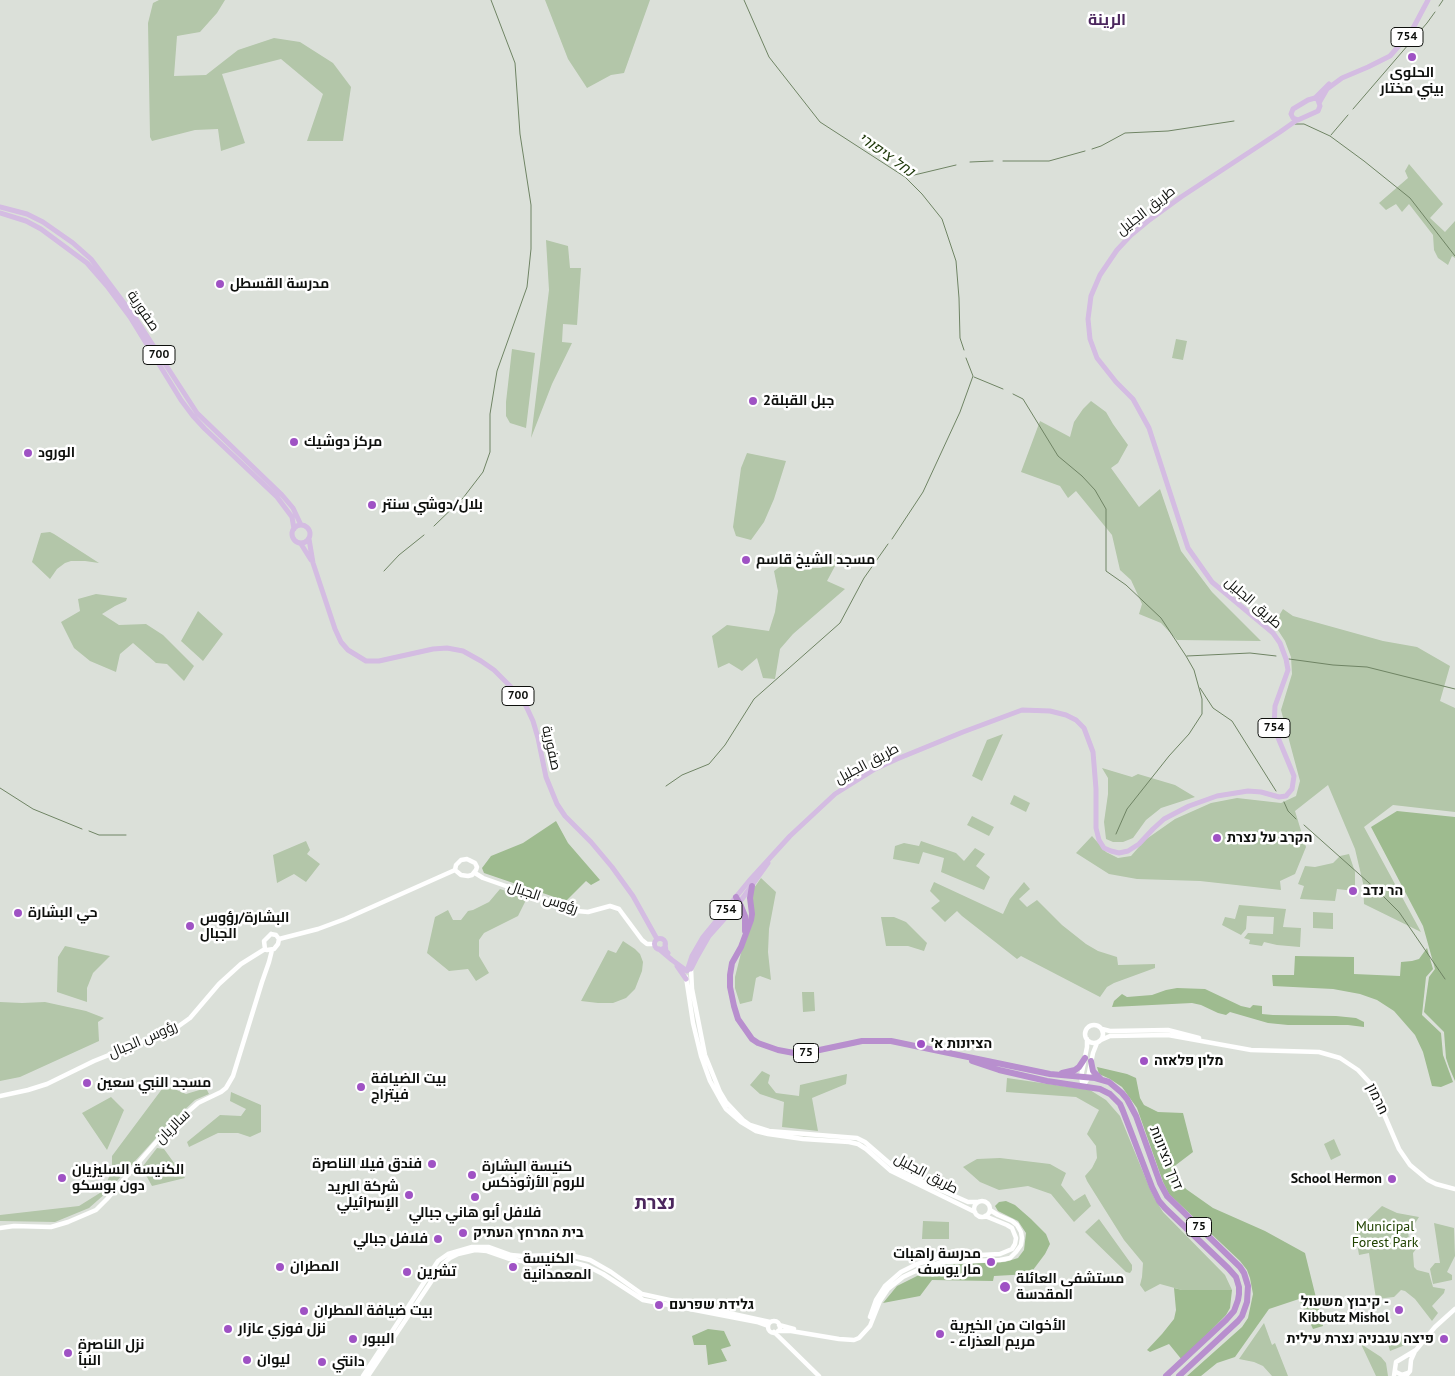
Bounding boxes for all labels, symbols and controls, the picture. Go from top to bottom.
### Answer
district label: الرينة [1088,10,1126,30]
road number: 754 [1391,28,1423,46]
marker: الحلوى بيني مختار [1406,51,1418,63]
place label: الحلوى بيني مختار [1380,65,1444,98]
water label: נחל ציפורי [854,129,918,181]
street label: طريق الجليل [1113,183,1179,239]
place label: مدرسة القسطل [230,276,329,292]
marker: مدرسة القسطل [214,278,226,290]
street label: صفورية [123,288,163,334]
road number: 700 [143,346,175,364]
place label: جبل القبلة2 [763,393,834,409]
marker: جبل القبلة2 [747,395,759,407]
place label: مركز دوشيك [304,434,382,450]
marker: مركز دوشيك [288,436,300,448]
place label: الورود [38,445,75,461]
marker: الورود [22,447,34,459]
place label: بلال/دوشي سنتر [382,497,483,513]
marker: بلال/دوشي سنتر [366,499,378,511]
place label: مسجد الشيخ قاسم [756,552,875,568]
marker: مسجد الشيخ قاسم [740,554,752,566]
street label: طريق الجليل [1221,574,1285,632]
road number: 700 [502,686,534,706]
road number: 754 [1258,718,1290,738]
street label: صفورية [538,724,564,772]
street label: طريق الجليل [832,740,902,788]
place label: הקרב על נצרת [1227,830,1312,846]
marker: הקרב על נצרת [1211,832,1223,844]
street label: رؤوس الجبال [506,878,580,918]
place label: הר נדב [1363,883,1403,899]
marker: הר נדב [1347,885,1359,897]
road number: 754 [710,900,742,920]
place label: حي البشارة [28,905,98,921]
marker: حي البشارة [12,907,24,919]
place label: البشارة/رؤوس الجبال [200,910,289,942]
marker: البشارة/رؤوس الجبال [184,920,196,932]
street label: رؤوس الجبال [106,1018,180,1062]
place label: הציונות א׳ [931,1036,992,1052]
marker: הציונות א׳ [915,1038,927,1050]
road number: 75 [794,1044,818,1062]
place label: מלון פלאזה [1154,1053,1224,1069]
marker: מלון פלאזה [1138,1055,1150,1067]
place label: بيت الضيافة فيتراج [371,1071,446,1104]
place label: مسجد النبي سعين [97,1075,211,1091]
marker: مسجد النبي سعين [81,1077,93,1089]
marker: بيت الضيافة فيتراج [355,1081,367,1093]
street label: חרמון [1362,1081,1392,1117]
street label: سالزيان [152,1106,194,1148]
street label: דרך הציונות [1146,1124,1186,1192]
street label: طريق الجليل [891,1150,961,1198]
place label: فندق فيلا الناصرة [312,1156,422,1172]
marker: فندق فيلا الناصرة [426,1158,438,1170]
place label: كنيسة البشارة للروم الأرثوذكس [482,1159,585,1192]
place label: الكنيسة السليزيان دون بوسكو [72,1162,184,1194]
marker: كنيسة البشارة للروم الأرثوذكس [466,1169,478,1181]
place label: School Hermon [1291,1171,1382,1187]
marker: الكنيسة السليزيان دون بوسكو [56,1172,68,1184]
marker: School Hermon [1386,1173,1398,1185]
place label: شركة البريد الإسرائيلي [327,1179,399,1212]
marker: شركة البريد الإسرائيلي [403,1189,415,1201]
marker: فلافل أبو هاني جبالي [469,1191,481,1203]
district label: נצרת [635,1193,675,1215]
place label: فلافل أبو هاني جبالي [409,1205,541,1221]
road number: 75 [1186,1218,1212,1236]
park label: Municipal Forest Park [1352,1219,1418,1252]
place label: בית המרחץ העתיק [473,1225,584,1241]
marker: בית המרחץ העתיק [457,1227,469,1239]
place label: فلافل جبالي [353,1231,428,1247]
marker: فلافل جبالي [432,1233,444,1245]
place label: مدرسة راهبات مار يوسف [893,1246,981,1278]
place label: الكنيسة المعمدانية [523,1251,592,1284]
marker: مدرسة راهبات مار يوسف [985,1256,997,1268]
place label: المطران [290,1259,339,1275]
marker: المطران [274,1261,286,1273]
marker: الكنيسة المعمدانية [507,1261,519,1273]
place label: تشرين [417,1264,456,1280]
marker: تشرين [401,1266,413,1278]
place label: مستشفى العائلة المقدسة [1016,1271,1124,1304]
marker: مستشفى العائلة المقدسة [998,1280,1012,1294]
place label: קיבוץ משעול - Kibbutz Mishol [1299,1294,1389,1326]
place label: גלידת שפרעם [669,1297,754,1313]
marker: גלידת שפרעם [653,1299,665,1311]
place label: بيت ضيافة المطران [314,1303,433,1319]
marker: קיבוץ משעול - Kibbutz Mishol [1393,1304,1405,1316]
marker: بيت ضيافة المطران [298,1305,310,1317]
place label: الأخوات من الخيرية - مريم العذراء [950,1318,1066,1350]
place label: نزل فوزي عازار [238,1321,326,1337]
marker: نزل فوزي عازار [222,1323,234,1335]
marker: الأخوات من الخيرية - مريم العذراء [934,1328,946,1340]
place label: الببور [363,1331,395,1347]
place label: פיצה עגבניה נצרת עילית [1287,1331,1434,1347]
marker: الببور [347,1333,359,1345]
marker: פיצה עגבניה נצרת עילית [1438,1333,1450,1345]
place label: نزل الناصرة النبأ [78,1337,144,1370]
marker: نزل الناصرة النبأ [62,1347,74,1359]
place label: ليوان [257,1352,290,1368]
marker: ليوان [241,1354,253,1366]
place label: دانتي [332,1354,365,1370]
marker: دانتي [316,1356,328,1368]

